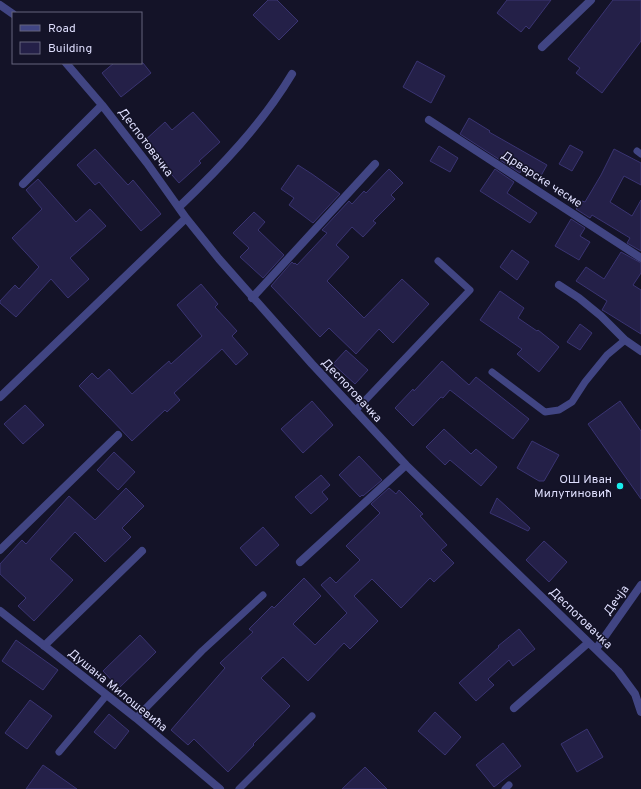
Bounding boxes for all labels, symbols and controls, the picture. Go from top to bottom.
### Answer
legend [12,12,142,64]
text: Road [48,21,76,37]
text: Building [48,41,92,57]
street label: Деспотовачка [114,105,176,180]
street label: Дрварске чесме [498,148,585,212]
street label: Деспотовачка [317,355,385,426]
place label: ОШ Иван Милутиновић [534,472,612,502]
marker: ОШ Иван Милутиновић [615,481,625,491]
street label: Дечја [600,582,633,619]
street label: Деспотовачка [545,584,615,653]
street label: Душана Милошевића [64,646,170,736]

